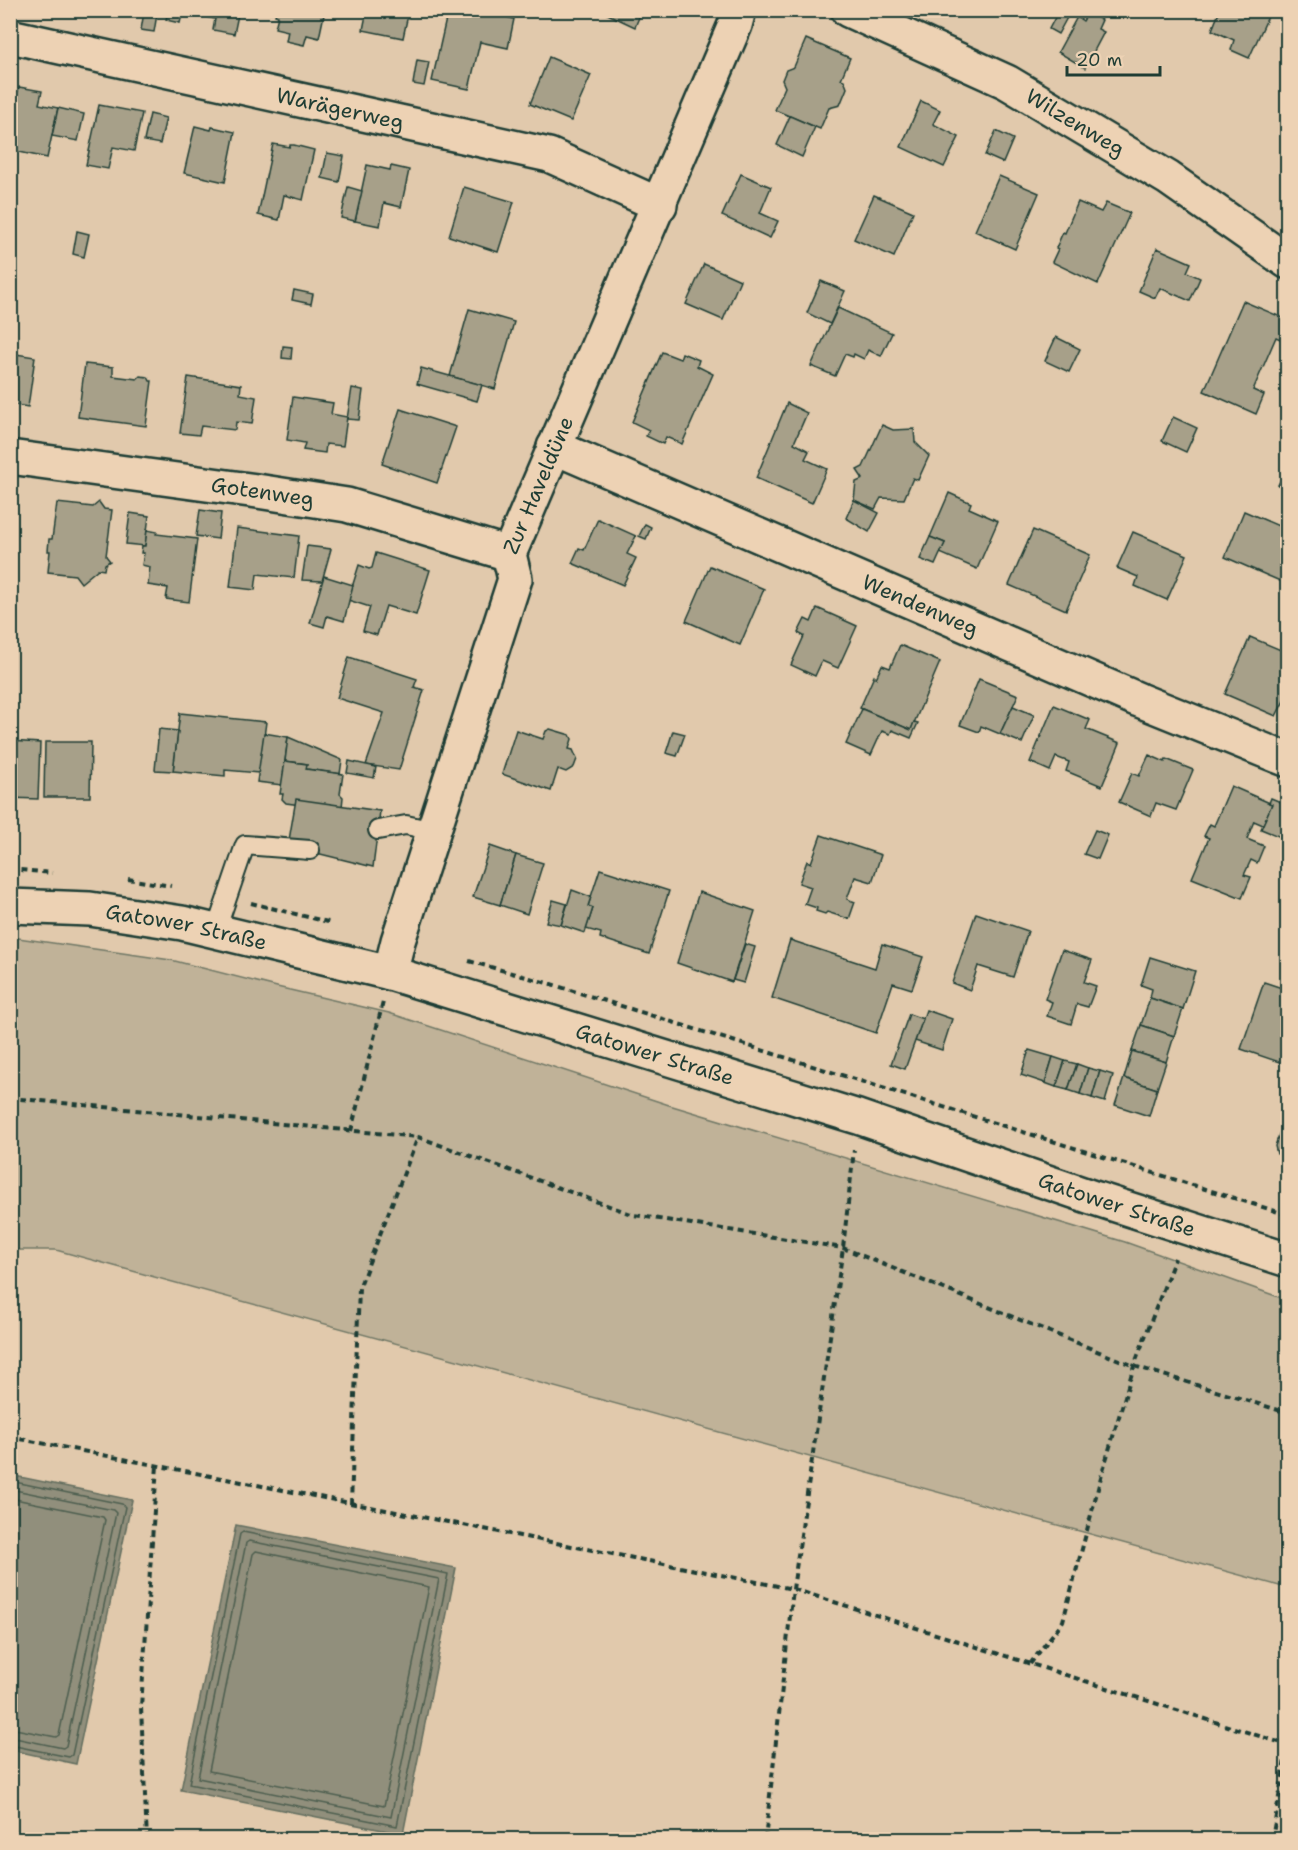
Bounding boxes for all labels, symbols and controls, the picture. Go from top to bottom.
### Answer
scale bar [1067,39,1160,77]
text: 20 m [1076,48,1122,72]
street label: Warägerweg [274,81,407,137]
street label: Wilzenweg [1020,82,1130,163]
street label: Zur Haveldüne [497,412,580,558]
street label: Gotenweg [209,471,316,514]
street label: Wendenweg [858,568,983,643]
street label: Gatower Straße [104,898,270,957]
street label: Gatower Straße [572,1017,737,1092]
street label: Gatower Straße [1034,1166,1199,1244]

